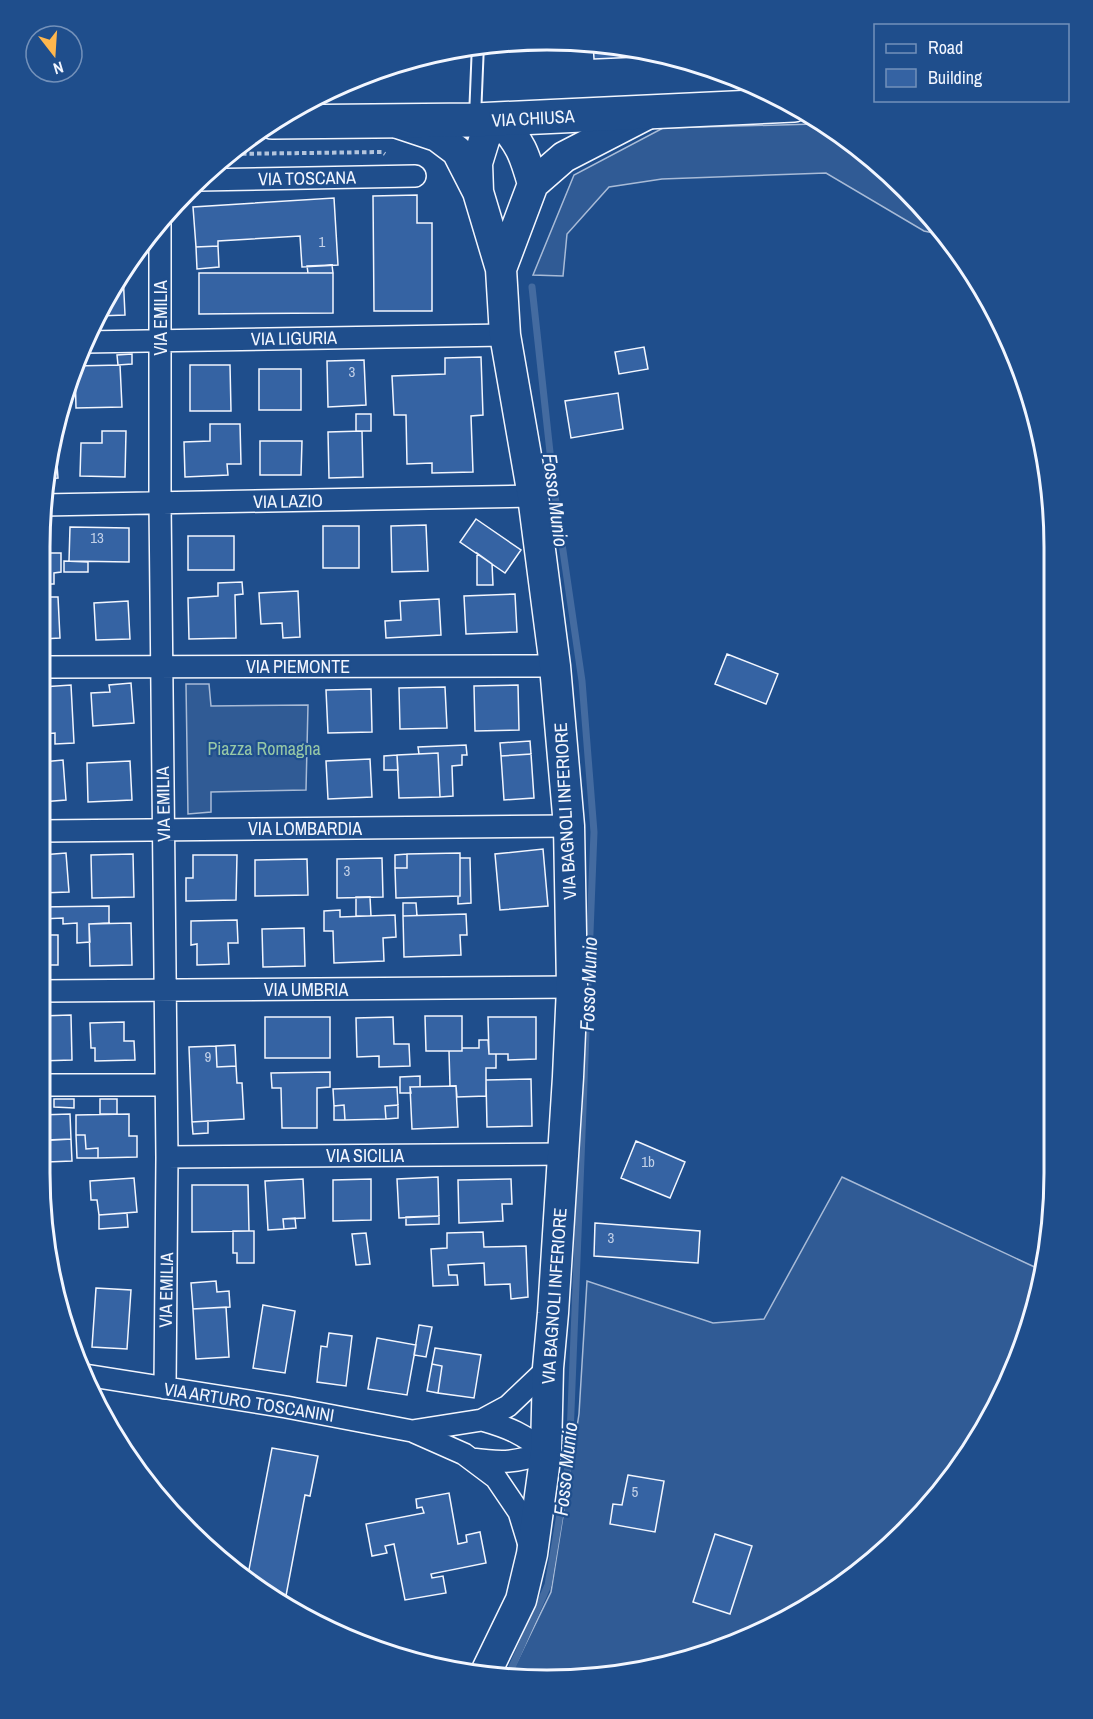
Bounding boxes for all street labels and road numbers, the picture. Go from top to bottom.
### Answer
street label: VIA CHIUSA [491,103,575,133]
street label: VIA TOSCANA [258,165,356,191]
street label: VIA EMILIA [148,280,173,356]
street label: VIA LIGURIA [251,325,337,351]
street label: VIA LAZIO [253,488,323,514]
street label: VIA PIEMONTE [246,654,350,679]
street label: VIA BAGNOLI INFERIORE [548,722,582,900]
street label: VIA EMILIA [150,766,176,842]
street label: VIA LOMBARDIA [248,816,362,841]
street label: VIA UMBRIA [264,977,348,1002]
street label: VIA SICILIA [326,1143,404,1168]
street label: VIA BAGNOLI INFERIORE [535,1207,573,1385]
street label: VIA EMILIA [153,1252,179,1328]
street label: VIA ARTURO TOSCANINI [162,1376,336,1428]

